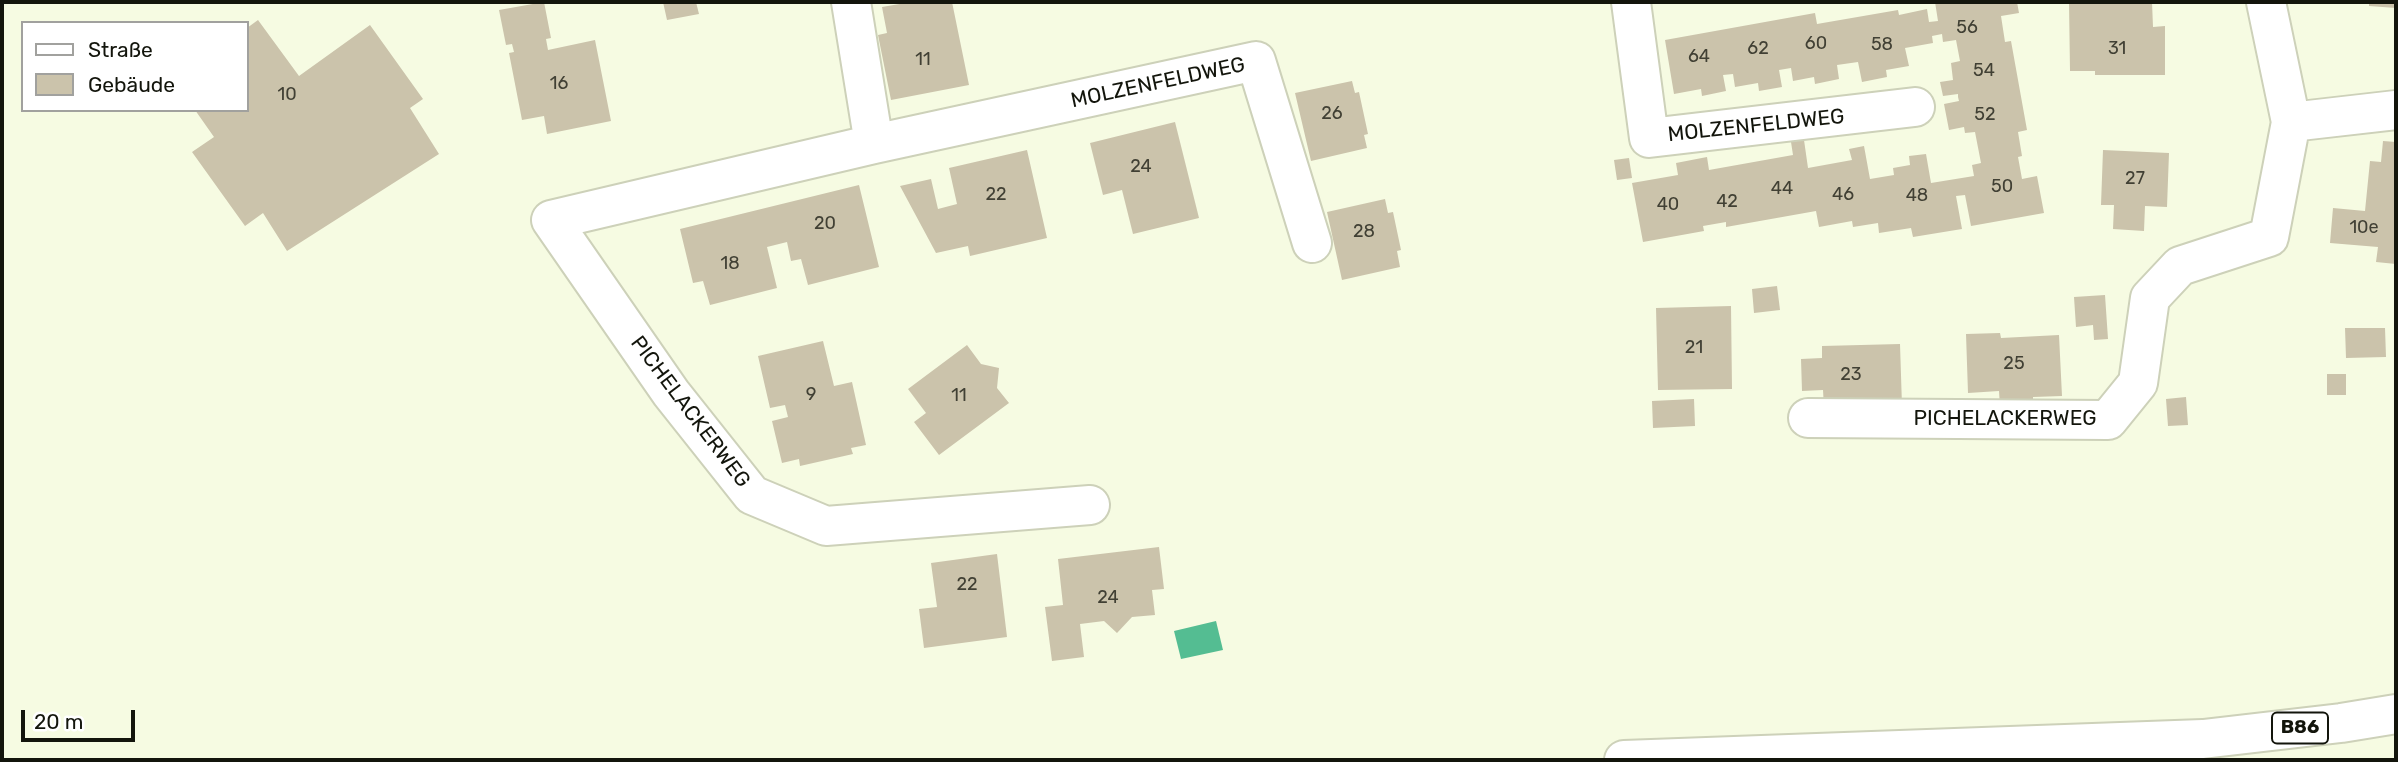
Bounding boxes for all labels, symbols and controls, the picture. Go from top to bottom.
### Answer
house number: 56 [1956,17,1978,39]
legend [21,21,248,112]
house number: 60 [1805,33,1827,55]
house number: 58 [1871,34,1893,56]
text: Straße [88,37,153,62]
house number: 62 [1747,38,1769,60]
house number: 31 [2108,38,2126,60]
house number: 64 [1688,46,1710,68]
house number: 11 [915,49,931,71]
street label: MOLZENFELDWEG [1069,52,1247,114]
house number: 54 [1973,60,1995,82]
text: Gebäude [88,72,175,97]
house number: 16 [550,73,568,95]
house number: 10 [277,84,297,106]
house number: 26 [1321,103,1343,125]
street label: MOLZENFELDWEG [1666,104,1846,148]
house number: 52 [1974,104,1996,126]
house number: 24 [1130,156,1152,178]
house number: 27 [2125,168,2145,190]
house number: 50 [1991,176,2013,198]
house number: 44 [1771,178,1793,200]
house number: 22 [985,184,1007,206]
house number: 46 [1832,184,1854,206]
house number: 48 [1906,185,1928,207]
house number: 42 [1716,191,1738,213]
house number: 40 [1657,194,1679,216]
house number: 20 [814,213,836,235]
house number: 10e [2349,217,2379,239]
house number: 28 [1353,221,1375,243]
house number: 18 [720,253,740,275]
street label: PICHELACKERWEG [625,331,755,493]
house number: 21 [1685,337,1703,359]
house number: 25 [2003,353,2025,375]
house number: 23 [1840,364,1862,386]
house number: 9 [806,384,816,406]
house number: 11 [951,385,967,407]
street label: PICHELACKERWEG [1913,406,2097,432]
house number: 22 [956,574,978,596]
house number: 24 [1097,587,1119,609]
scale bar [24,696,138,740]
text: 20 m [34,709,83,734]
road number: B86 [2272,712,2328,744]

